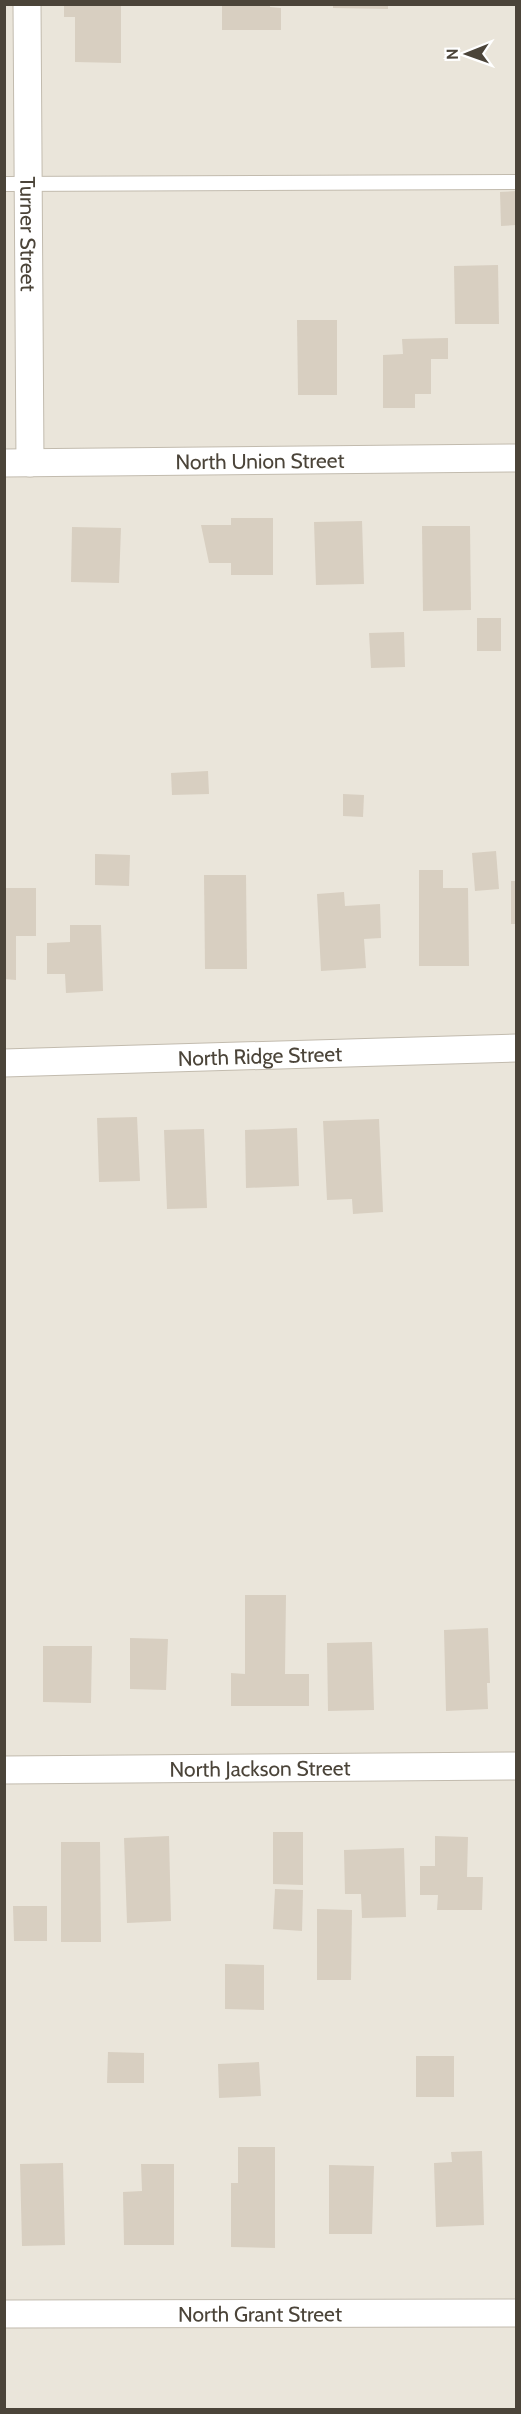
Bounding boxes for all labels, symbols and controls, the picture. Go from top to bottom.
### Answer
north arrow [437,24,497,84]
text: N [443,48,462,60]
street label: Turner Street [16,176,41,292]
street label: North Union Street [175,447,345,474]
street label: North Ridge Street [177,1041,342,1070]
street label: North Jackson Street [169,1755,351,1781]
street label: North Grant Street [178,2301,342,2326]

